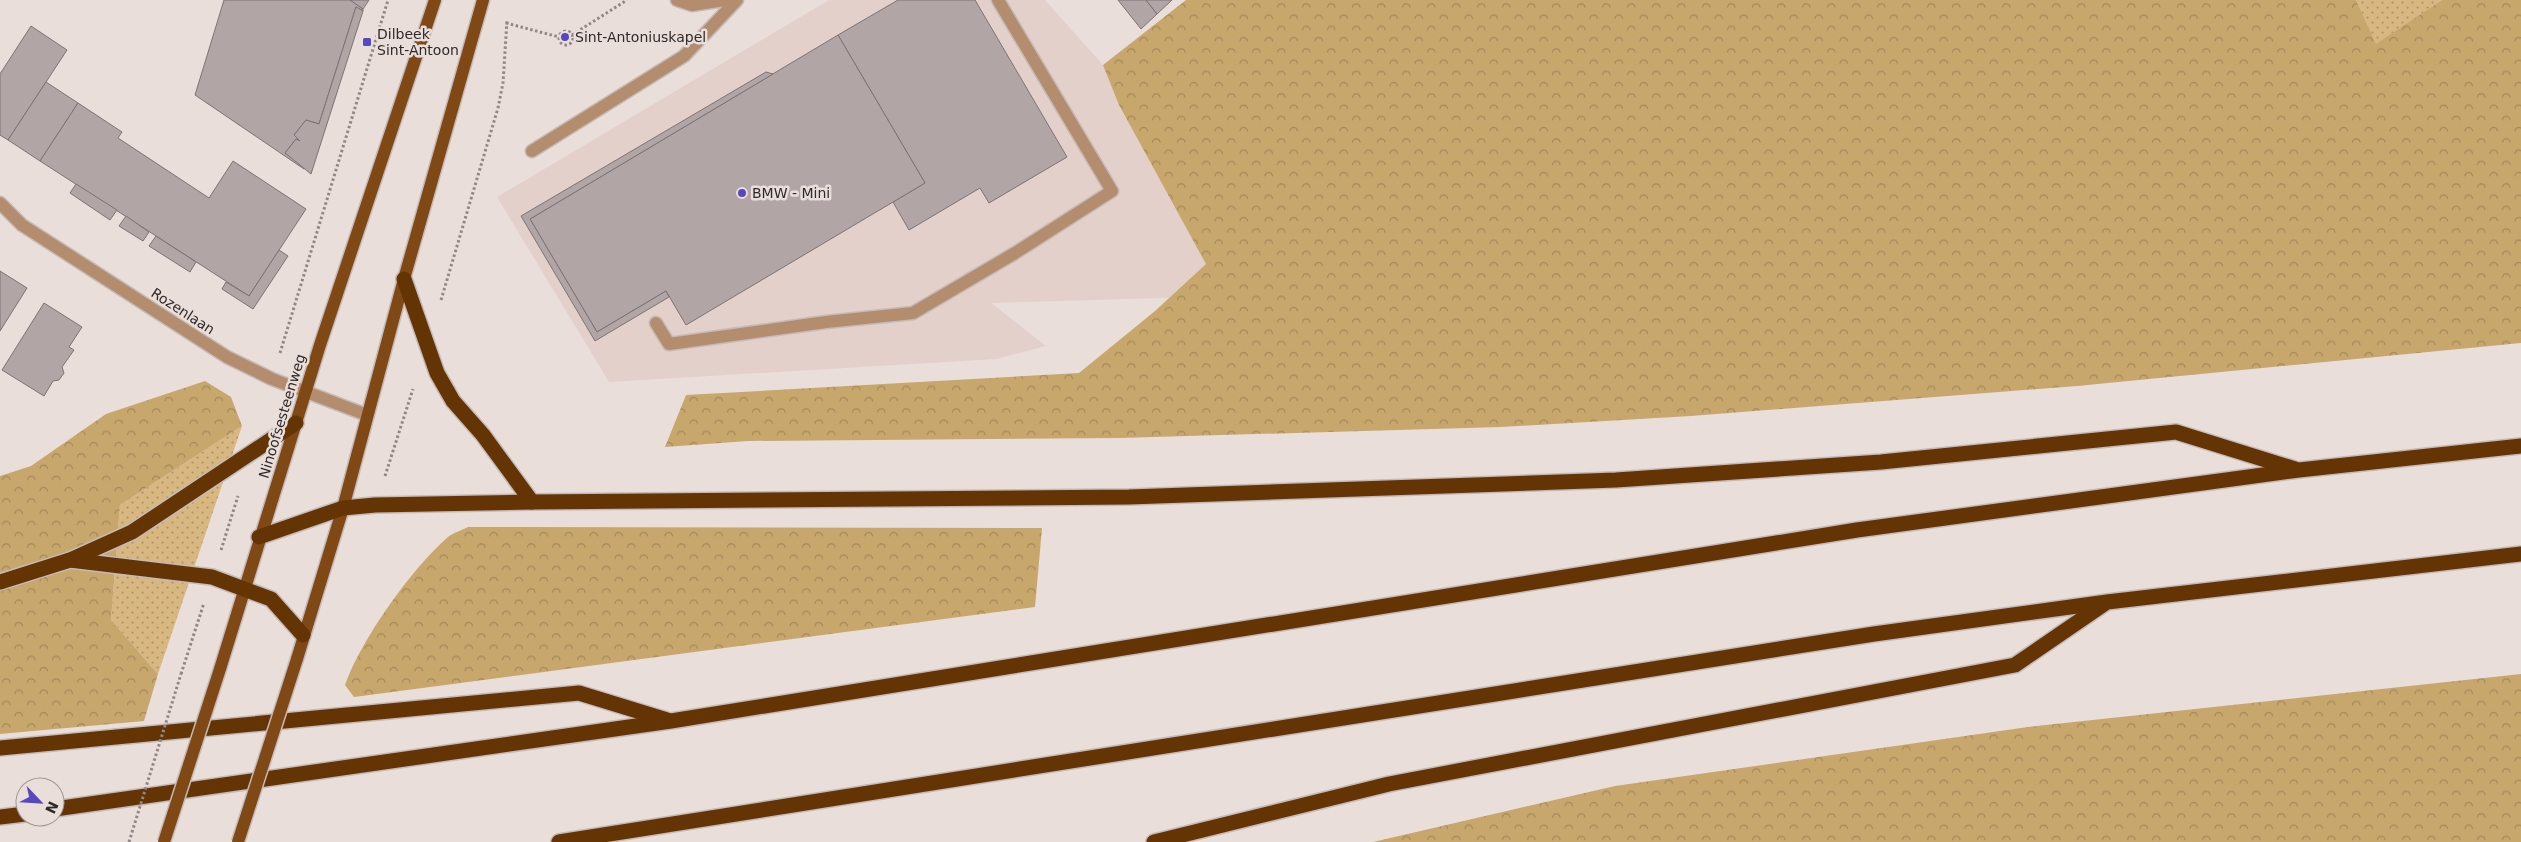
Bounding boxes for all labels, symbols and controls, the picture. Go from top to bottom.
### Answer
place label: Dilbeek Sint-Antoon [377,26,459,58]
place label: Sint-Antoniuskapel [575,29,706,45]
marker: Sint-Antoniuskapel [559,31,571,43]
marker: Dilbeek Sint-Antoon [361,36,373,48]
place label: BMW - Mini [752,185,830,201]
marker: BMW - Mini [736,187,748,199]
street label: Rozenlaan [148,285,218,337]
street label: Ninoofsesteenweg [255,352,309,480]
north arrow [15,777,65,827]
text: N [42,799,62,816]

